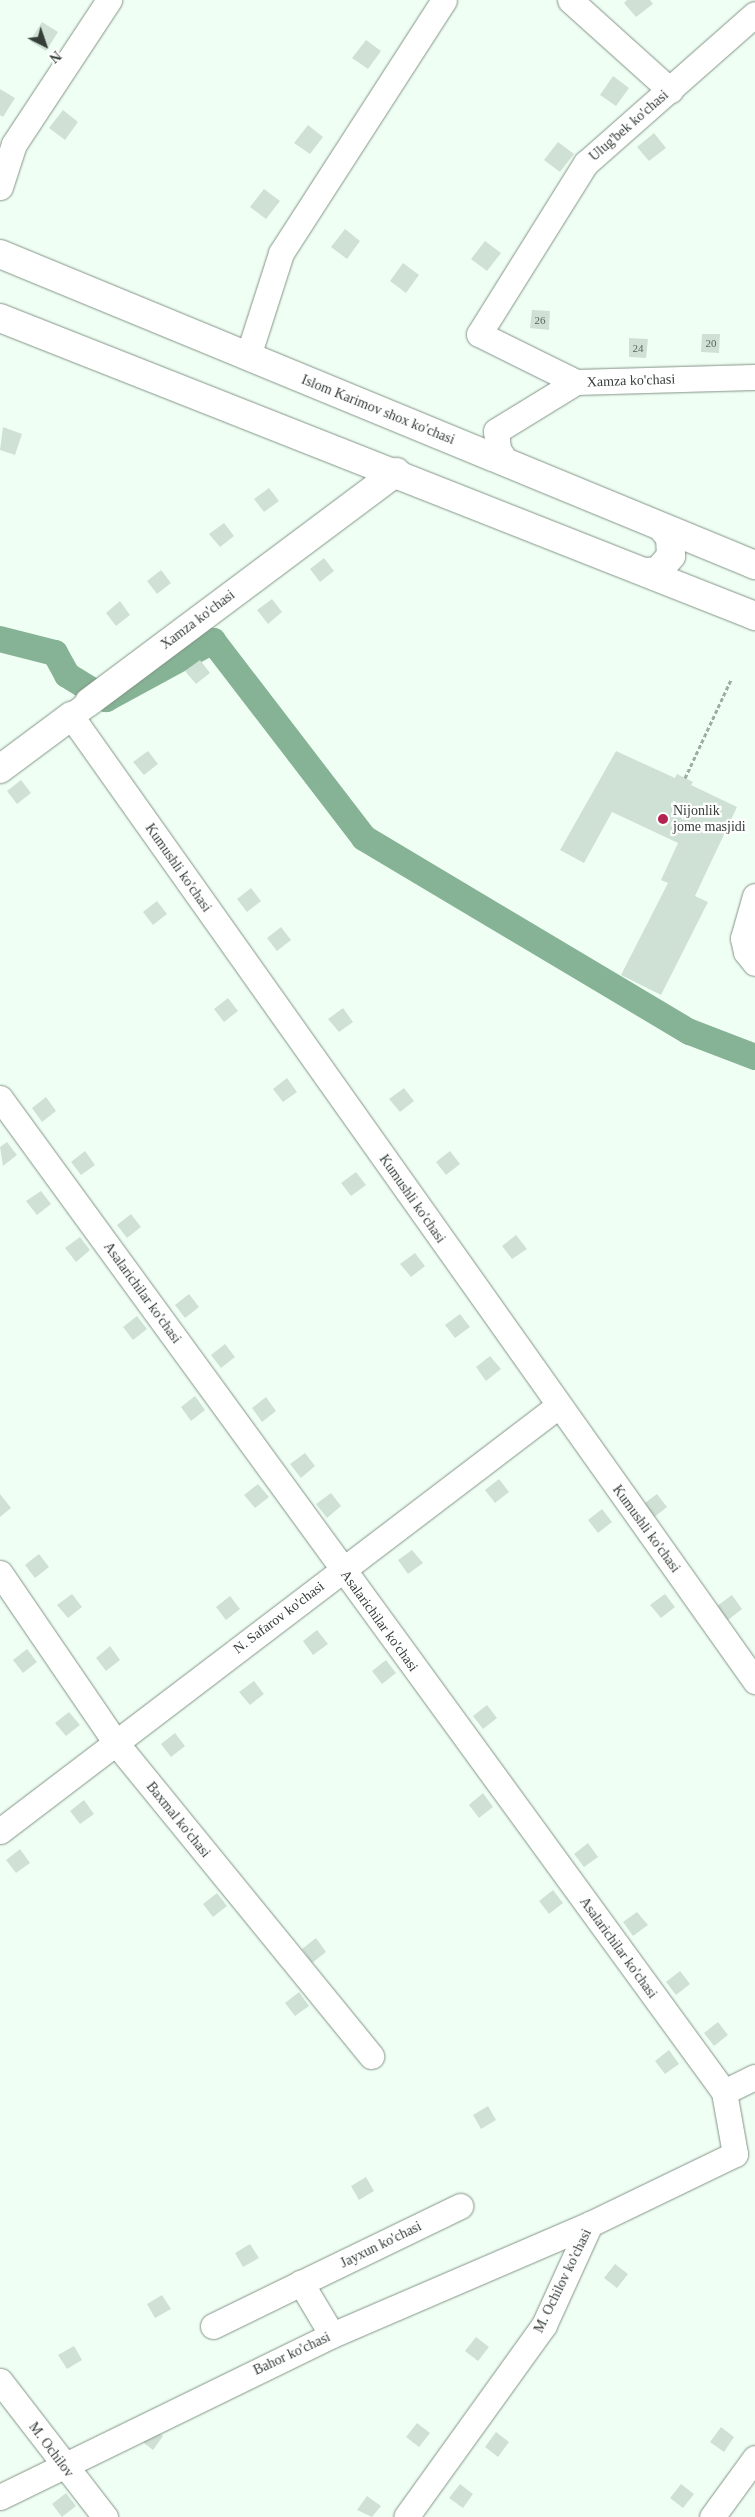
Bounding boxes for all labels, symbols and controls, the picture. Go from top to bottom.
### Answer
north arrow [20,20,70,70]
text: N [46,48,64,66]
street label: Ulug'bek ko'chasi [586,87,672,165]
house number: 26 [534,313,546,327]
house number: 20 [706,336,716,350]
house number: 24 [632,341,644,355]
street label: Xamza ko'chasi [587,371,675,391]
street label: Islom Karimov shox ko'chasi [299,372,457,448]
street label: Xamza ko'chasi [158,587,238,653]
place label: Nijonlik jome masjidi [673,803,746,836]
marker: Nijonlik jome masjidi [657,813,669,825]
street label: Kumushli ko'chasi [141,821,215,915]
street label: Kumushli ko'chasi [375,1152,449,1246]
street label: Asalarichilar ko'chasi [100,1239,184,1347]
street label: Kumushli ko'chasi [609,1482,683,1576]
street label: Asalarichilar ko'chasi [337,1567,421,1675]
street label: N. Safarov ko'chasi [230,1578,328,1658]
street label: Baxmal ko'chasi [142,1779,214,1861]
street label: Asalarichilar ko'chasi [576,1894,660,2002]
street label: Jayxun ko'chasi [338,2218,424,2272]
street label: M. Ochilov ko'chasi [531,2226,595,2336]
street label: Bahor ko'chasi [251,2329,333,2379]
street label: M. Ochilov [25,2419,77,2481]

